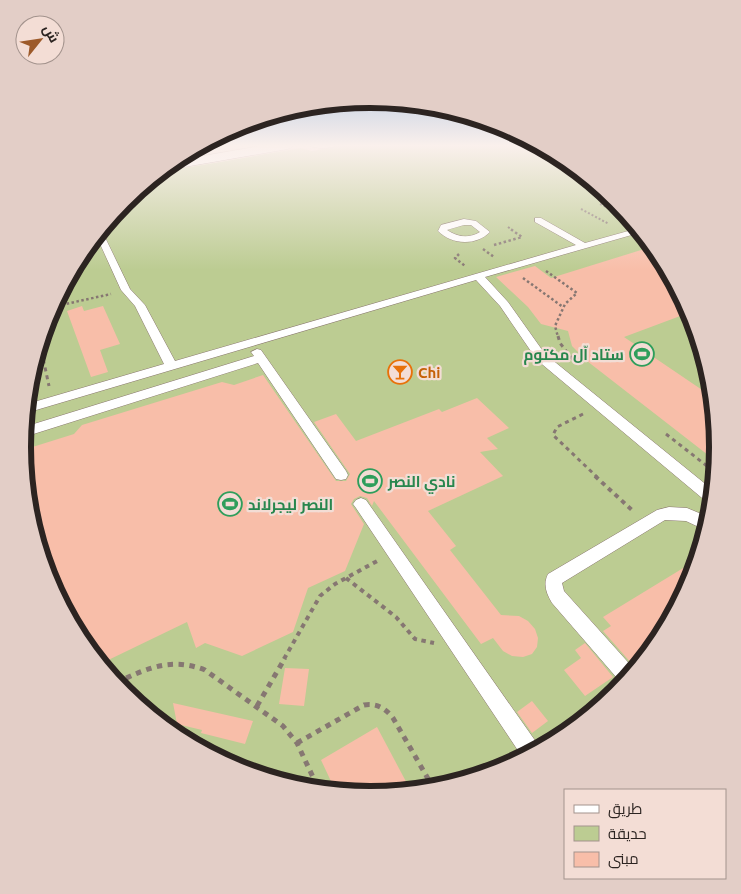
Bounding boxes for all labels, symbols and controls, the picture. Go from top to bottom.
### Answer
north arrow [15,15,65,65]
text: ش [39,22,63,46]
sports icon: ستاد اّل مكتوم [629,341,655,367]
place label: ستاد اّل مكتوم [523,345,624,365]
bar icon: Chi [387,359,413,385]
place label: Chi [418,364,441,381]
sports icon: نادي النصر [357,468,383,494]
place label: نادي النصر [387,473,456,494]
sports icon: النصر ليجرلاند [217,491,243,517]
place label: النصر ليجرلاند [248,496,333,514]
legend [564,789,726,879]
text: طريق [608,800,642,819]
text: حديقة [608,825,647,842]
text: مبنى [608,850,639,869]

